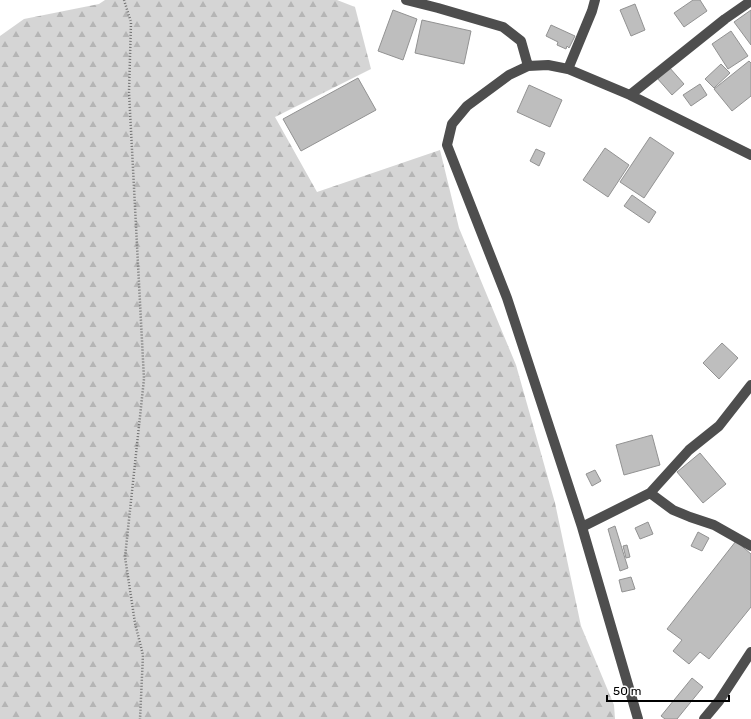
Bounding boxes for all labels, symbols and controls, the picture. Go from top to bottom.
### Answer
scale bar [607,677,729,703]
text: 50 m [613,684,641,698]

